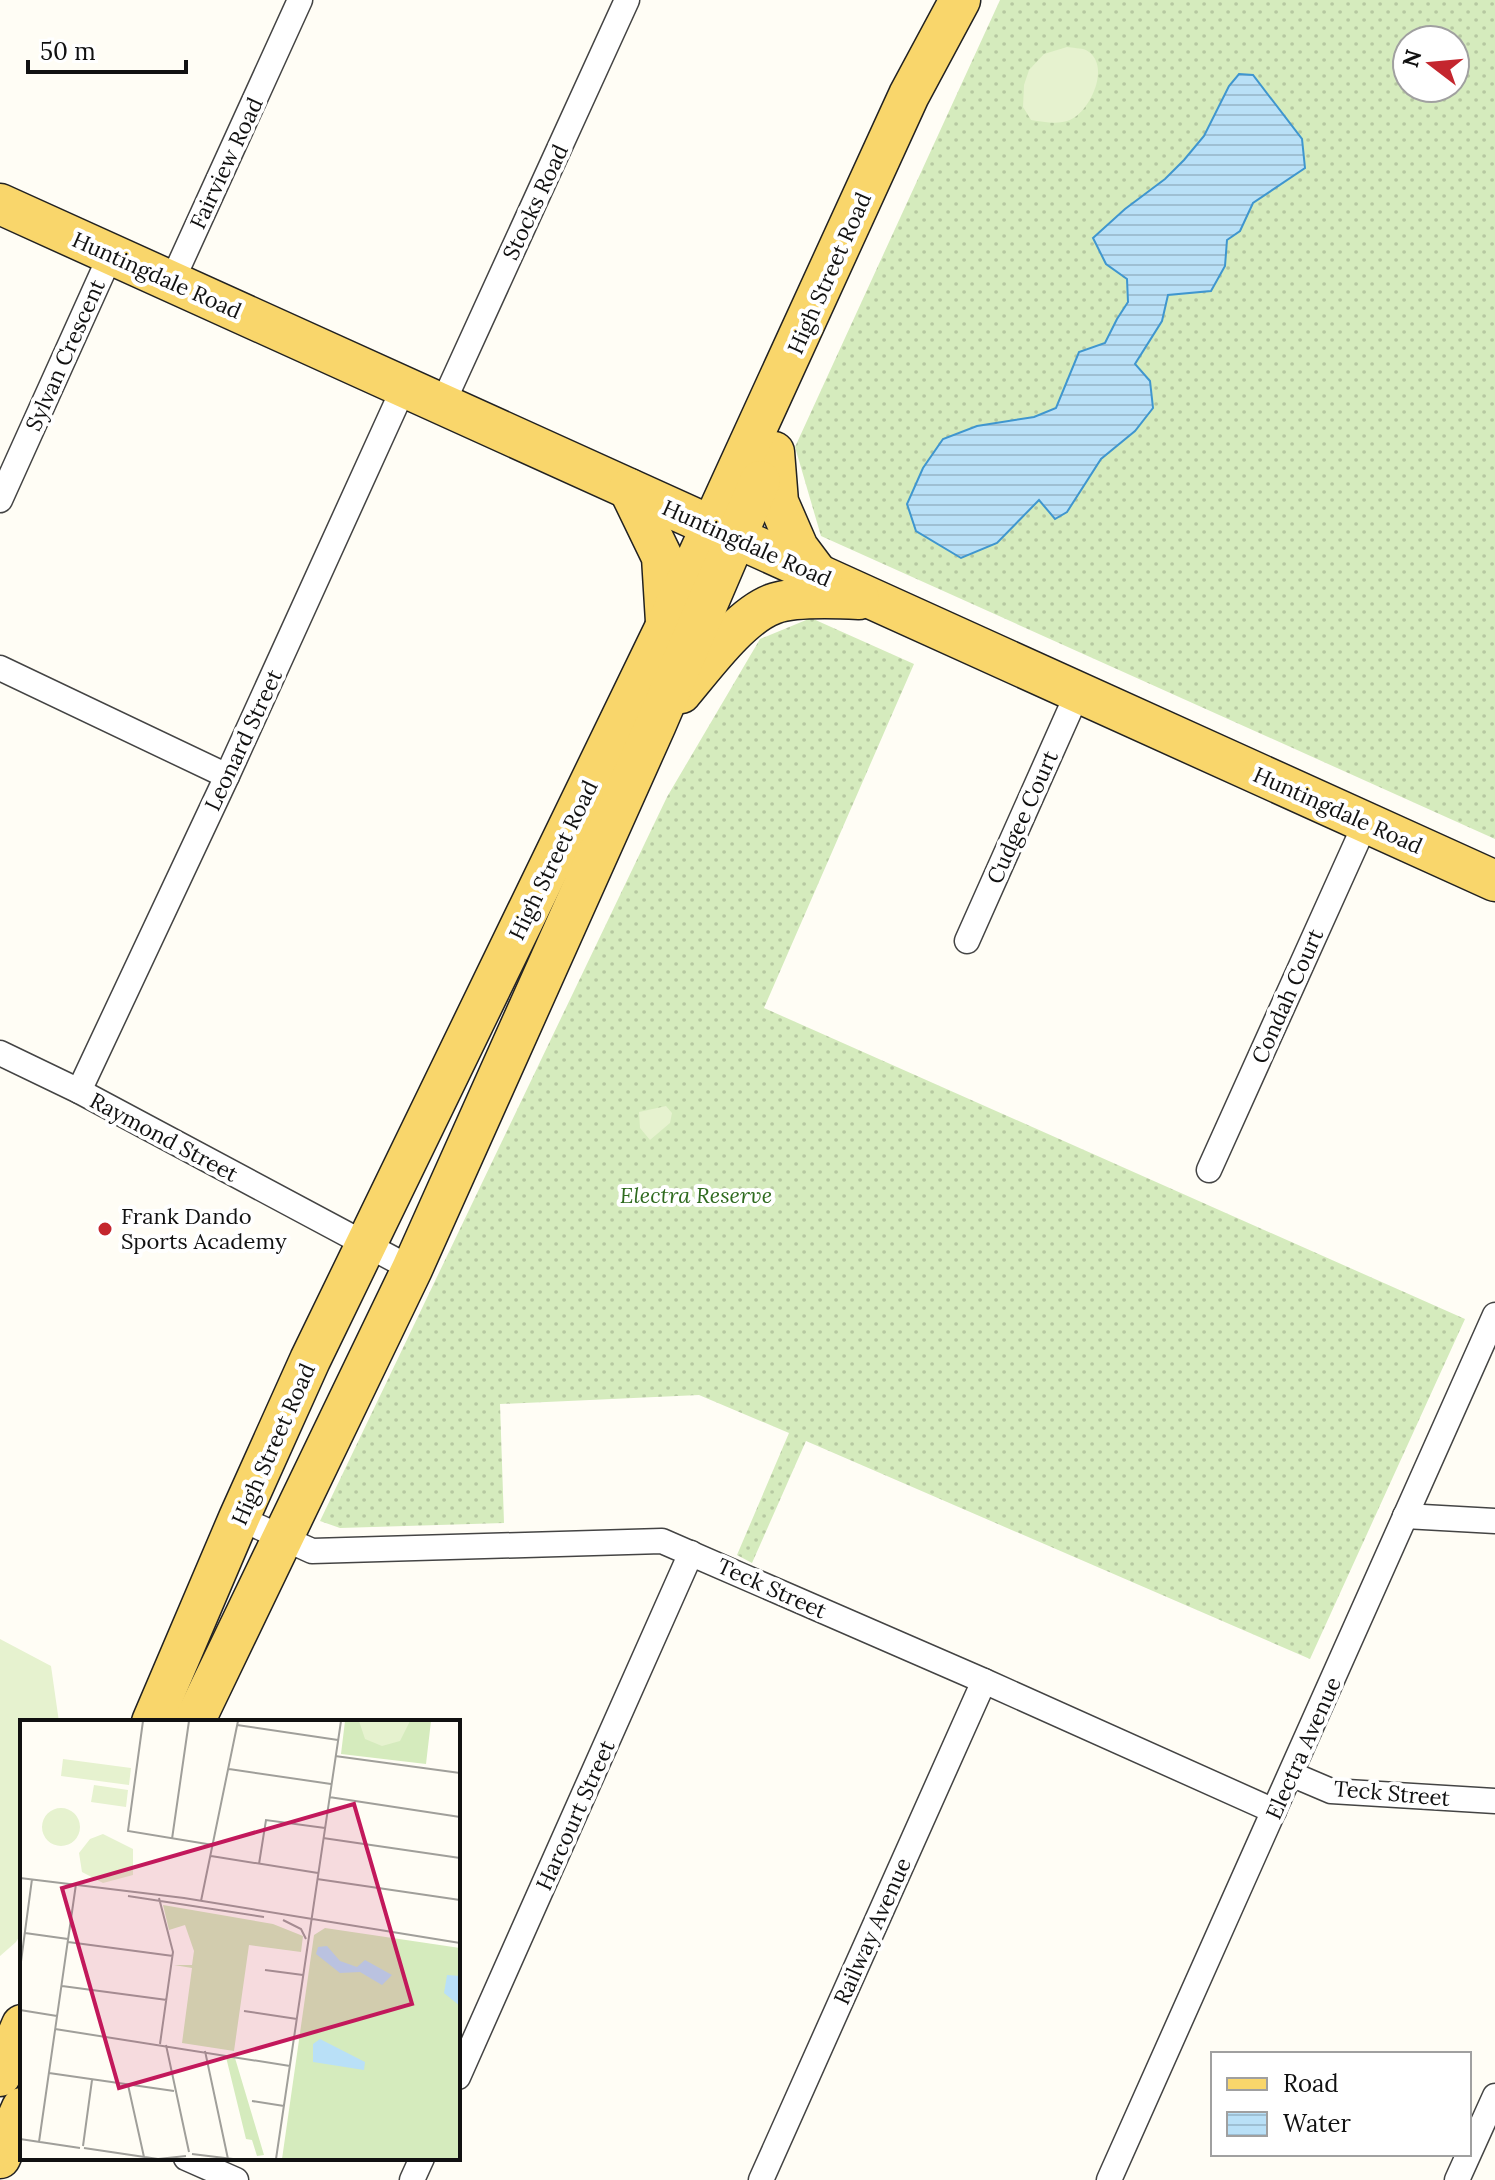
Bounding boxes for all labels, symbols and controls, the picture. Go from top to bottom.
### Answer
scale bar [28,24,186,74]
north arrow [1391,24,1471,104]
text: 50 m [40,36,96,67]
text: N [1396,46,1428,71]
street label: Fairview Road [183,93,269,233]
street label: Stocks Road [496,140,574,264]
street label: High Street Road [781,188,877,358]
street label: Huntingdale Road [68,225,246,325]
street label: Sylvan Crescent [19,274,111,435]
street label: Huntingdale Road [658,493,836,593]
street label: Leonard Street [198,664,288,815]
street label: Cudgee Court [980,746,1064,888]
street label: Huntingdale Road [1249,760,1427,860]
street label: High Street Road [502,776,604,944]
street label: Condah Court [1245,924,1329,1068]
street label: Raymond Street [85,1086,243,1188]
park label: Electra Reserve [620,1181,772,1209]
place label: Frank Dando Sports Academy [121,1202,287,1255]
marker: Frank Dando Sports Academy [96,1220,114,1238]
street label: High Street Road [225,1359,321,1529]
street label: Teck Street [713,1552,831,1625]
street label: Electra Avenue [1259,1672,1347,1823]
inset map [20,1720,460,2160]
street label: Harcourt Street [529,1735,621,1895]
street label: Teck Street [1333,1774,1452,1812]
street label: Railway Avenue [827,1853,917,2009]
legend [1211,2052,1471,2156]
text: Road [1283,2068,1339,2099]
text: Water [1283,2108,1351,2139]

